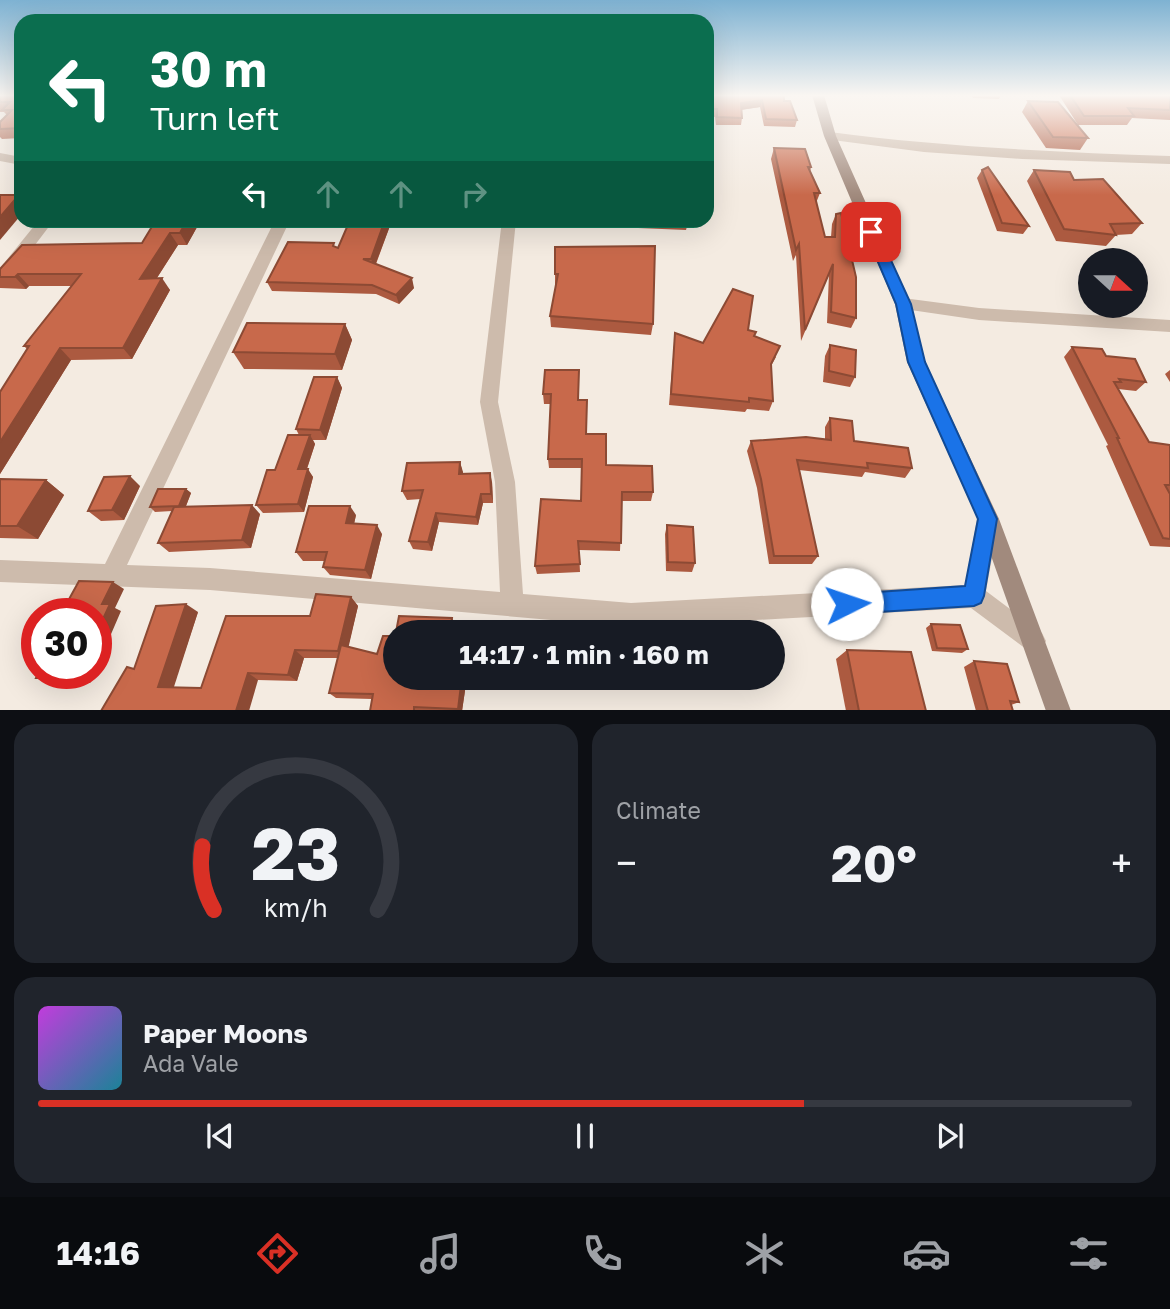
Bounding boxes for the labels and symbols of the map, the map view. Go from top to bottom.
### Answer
pin [841,202,901,262]
north arrow [1078,248,1148,318]
position arrow [810,567,884,641]
speed limit sign: 30 [21,598,112,689]

